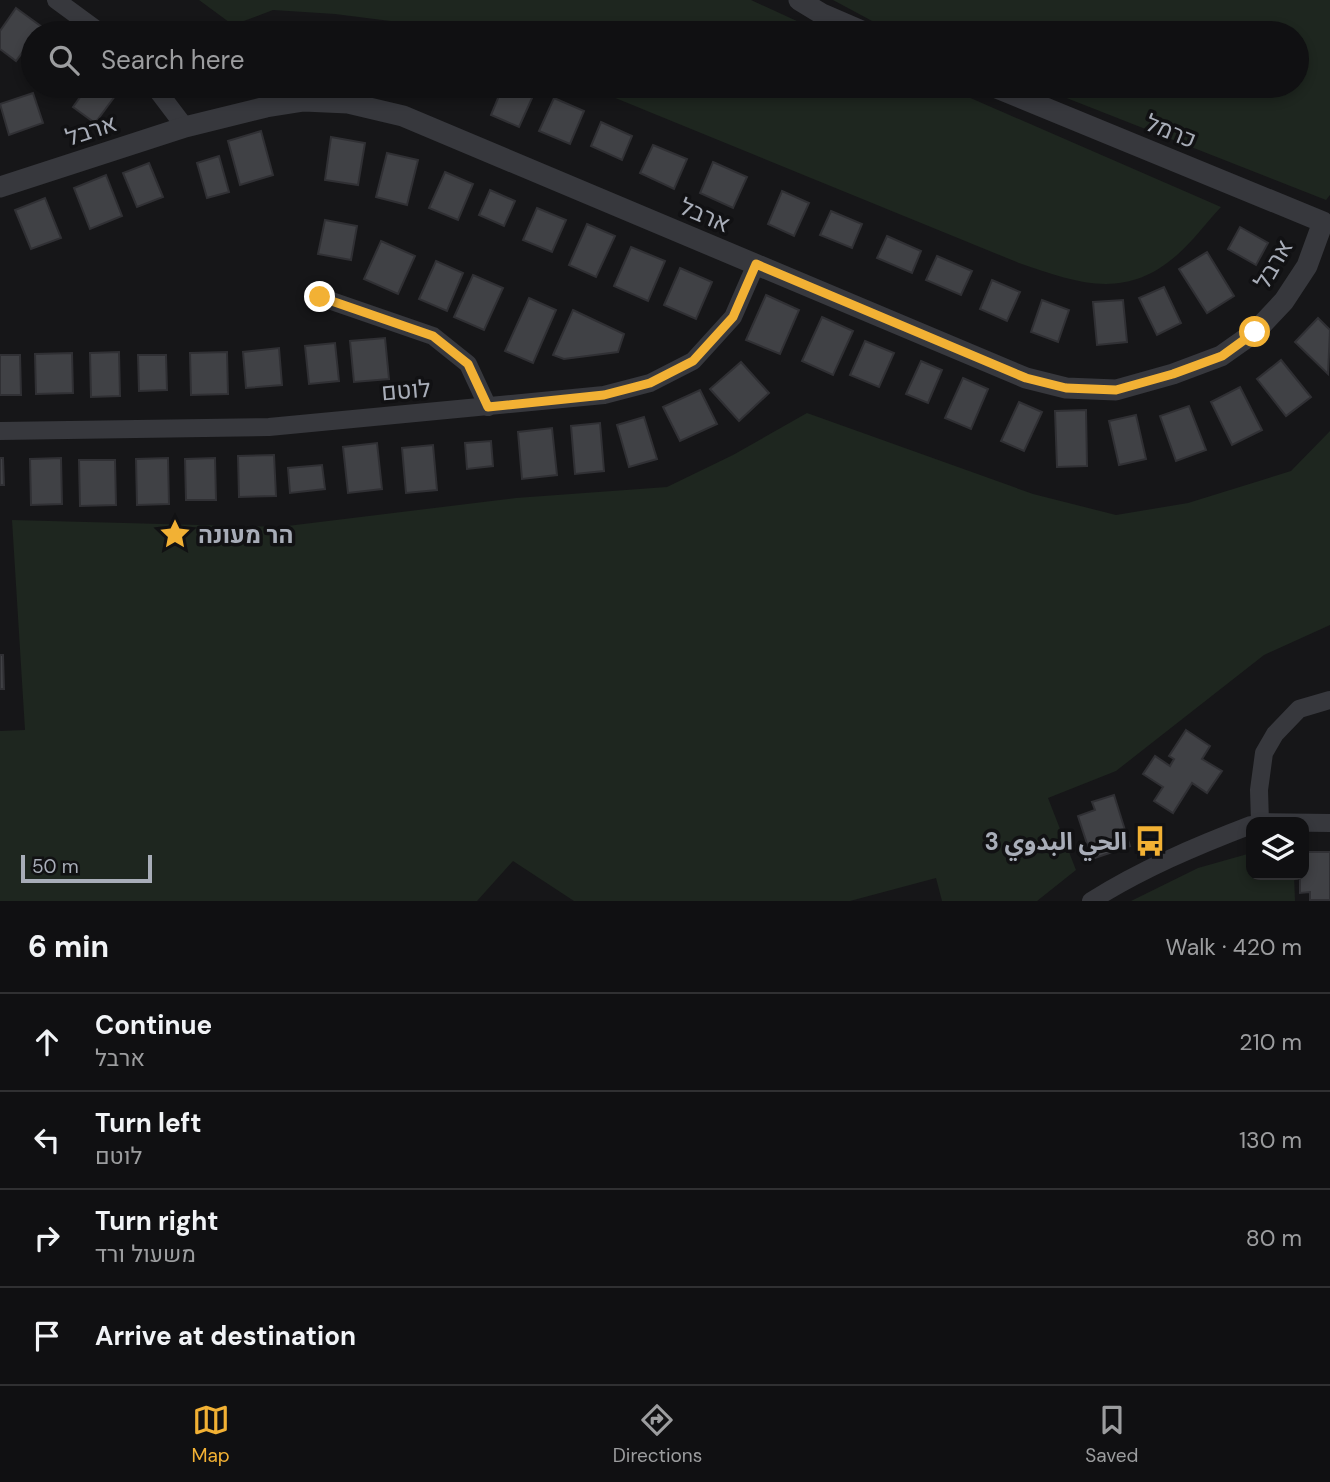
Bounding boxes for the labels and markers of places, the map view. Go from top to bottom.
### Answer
place icon: הר מעונה [158,517,192,551]
place label: הר מעונה [198,519,293,550]
bus stop icon: الحي البدوي 3 [1133,824,1167,858]
place label: الحي البدوي 3 [984,826,1127,861]

